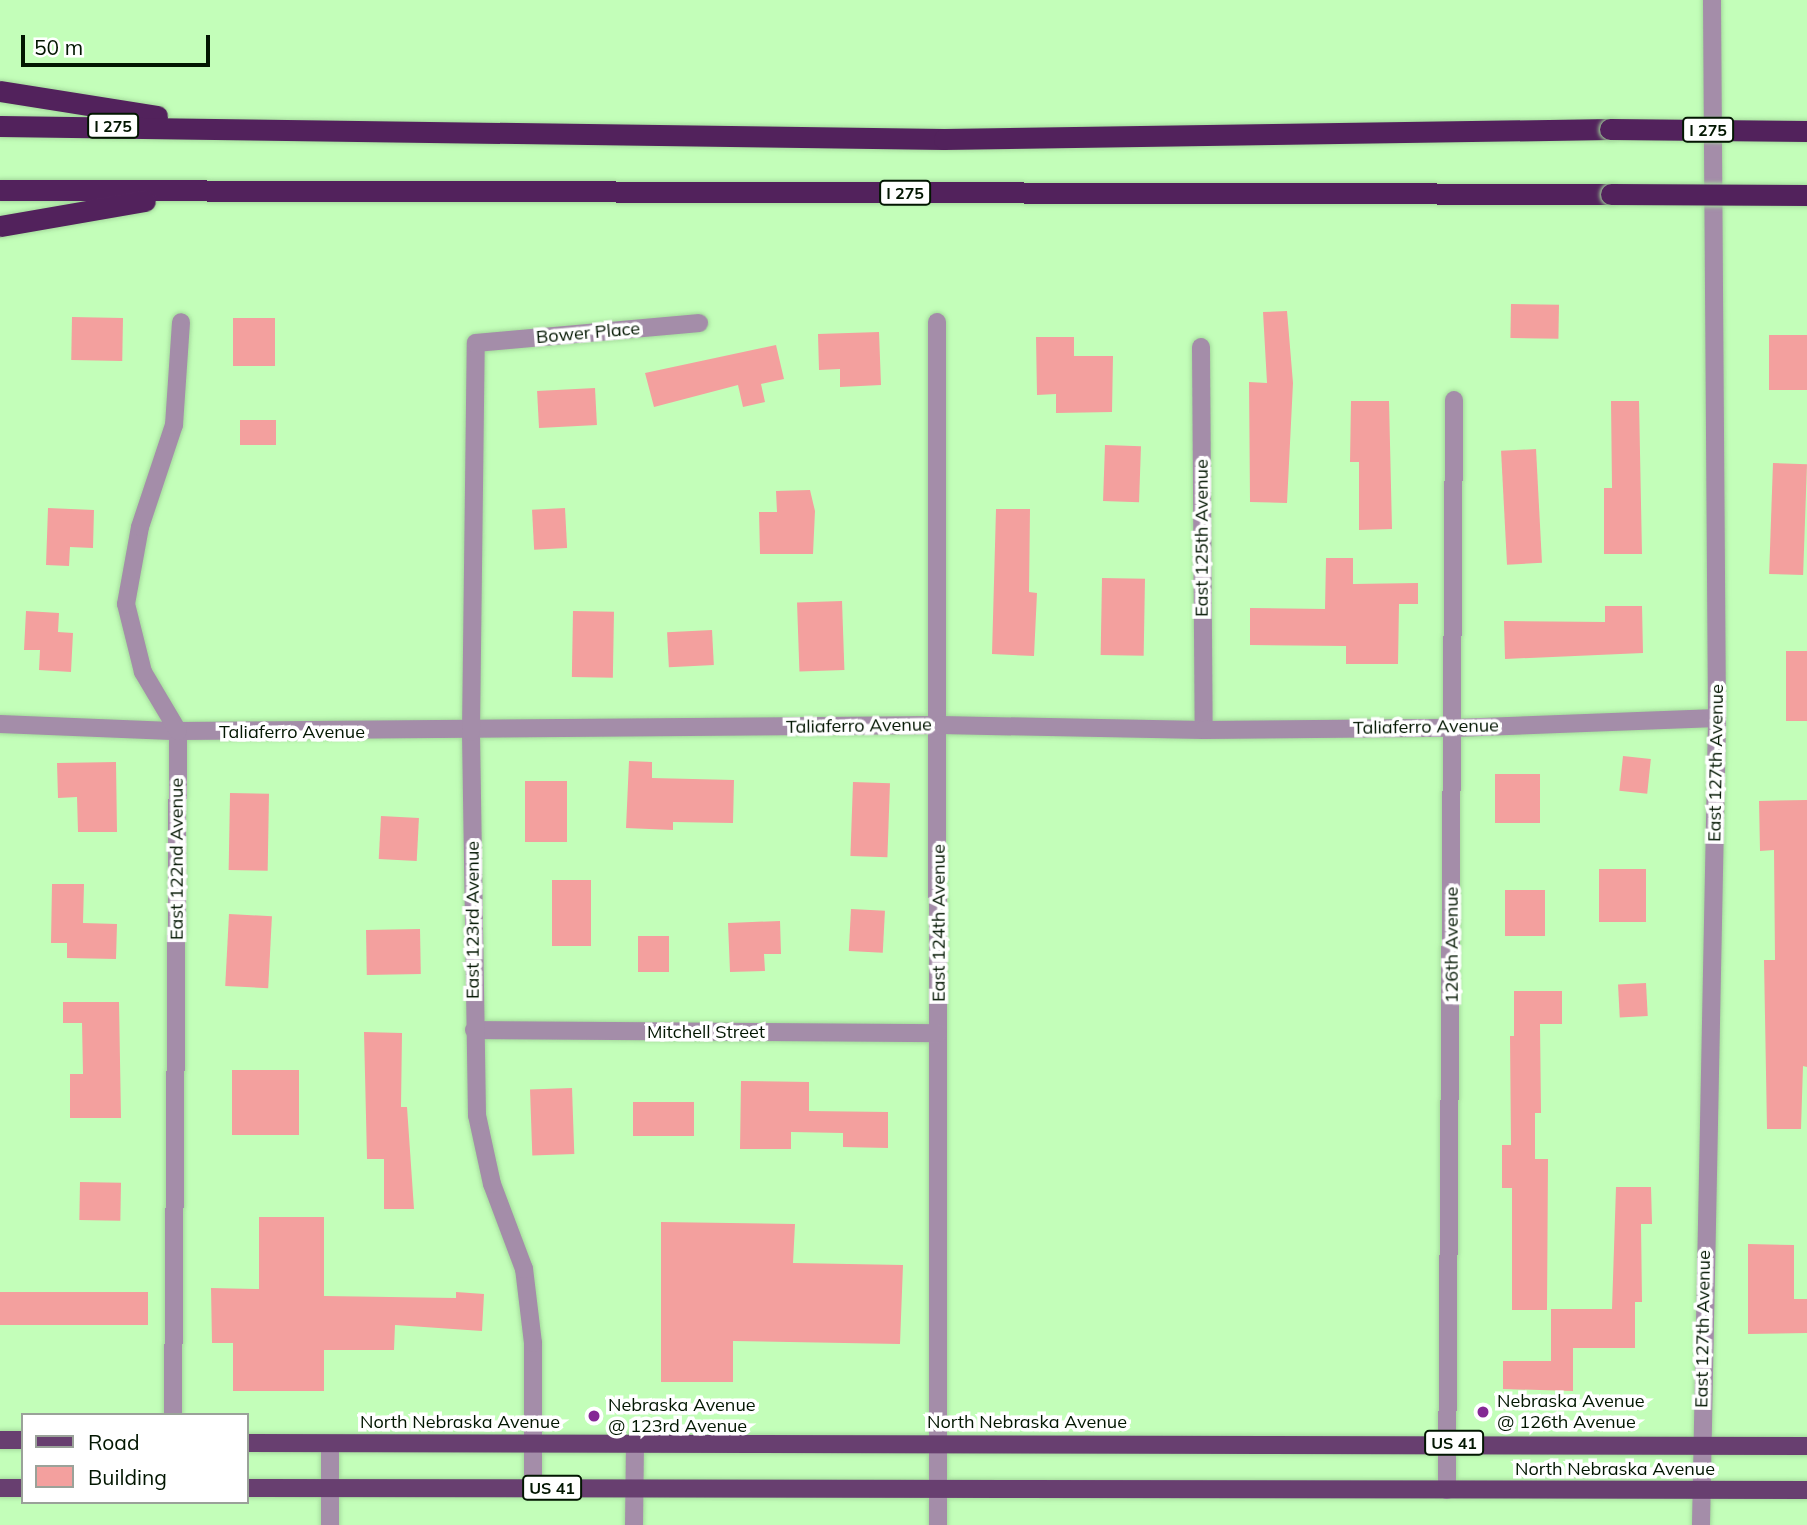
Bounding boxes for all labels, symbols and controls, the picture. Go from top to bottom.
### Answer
scale bar [24,21,214,65]
text: 50 m [34,34,83,60]
road number: I 275 [87,114,139,138]
road number: I 275 [1682,118,1734,142]
road number: I 275 [879,181,931,206]
street label: Bower Place [535,318,641,348]
street label: East 125th Avenue [1191,459,1213,617]
street label: East 127th Avenue [1704,684,1728,842]
street label: Taliaferro Avenue [786,714,932,738]
street label: Taliaferro Avenue [1353,715,1499,739]
street label: Taliaferro Avenue [219,721,365,743]
street label: East 122nd Avenue [166,778,188,940]
street label: East 123rd Avenue [462,841,484,999]
street label: East 124th Avenue [928,844,950,1002]
street label: 126th Avenue [1441,887,1463,1003]
street label: Mitchell Street [647,1021,765,1043]
street label: East 127th Avenue [1691,1250,1715,1408]
place label: Nebraska Avenue @ 126th Avenue [1497,1391,1645,1434]
place label: Nebraska Avenue @ 123rd Avenue [608,1395,756,1438]
marker: Nebraska Avenue @ 126th Avenue [1475,1404,1491,1420]
marker: Nebraska Avenue @ 123rd Avenue [586,1408,602,1424]
street label: North Nebraska Avenue [360,1411,560,1433]
street label: North Nebraska Avenue [927,1411,1127,1433]
legend [21,1413,248,1504]
text: Road [88,1429,139,1455]
road number: US 41 [1422,1430,1486,1456]
street label: North Nebraska Avenue [1515,1458,1715,1480]
text: Building [88,1464,167,1490]
road number: US 41 [520,1476,584,1500]

